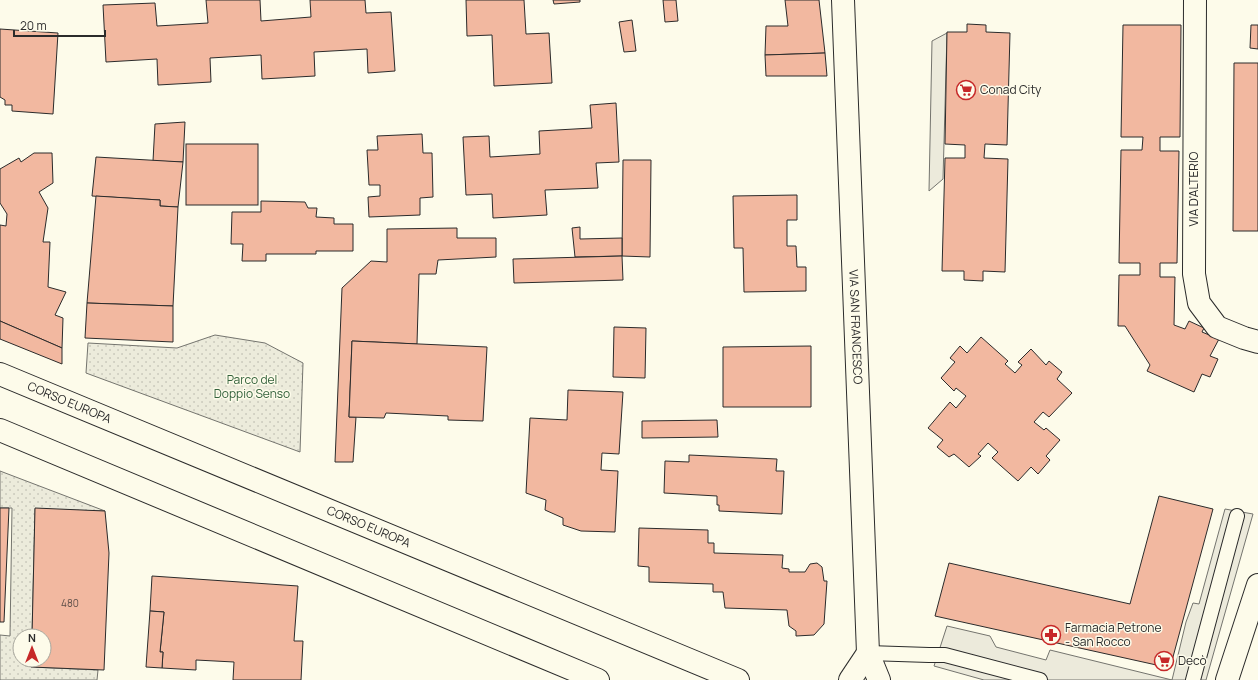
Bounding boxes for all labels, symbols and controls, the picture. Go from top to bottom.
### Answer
scale bar [14,12,105,38]
text: 20 m [20,17,47,34]
supermarket icon: Conad City [955,79,977,101]
place label: Conad City [980,81,1042,98]
street label: VIA D'ALTERIO [1185,151,1202,226]
street label: VIA SAN FRANCESCO [845,269,867,385]
park label: Parco del Doppio Senso [214,371,290,402]
street label: CORSO EUROPA [25,377,114,427]
street label: CORSO EUROPA [324,501,414,551]
house number: 480 [61,596,79,610]
place label: Farmacia Petrone - San Rocco [1065,619,1161,650]
pharmacy icon: Farmacia Petrone - San Rocco [1040,624,1062,646]
north arrow [12,628,52,668]
text: N [28,630,36,645]
supermarket icon: Decò [1153,650,1175,672]
place label: Decò [1178,652,1207,669]

